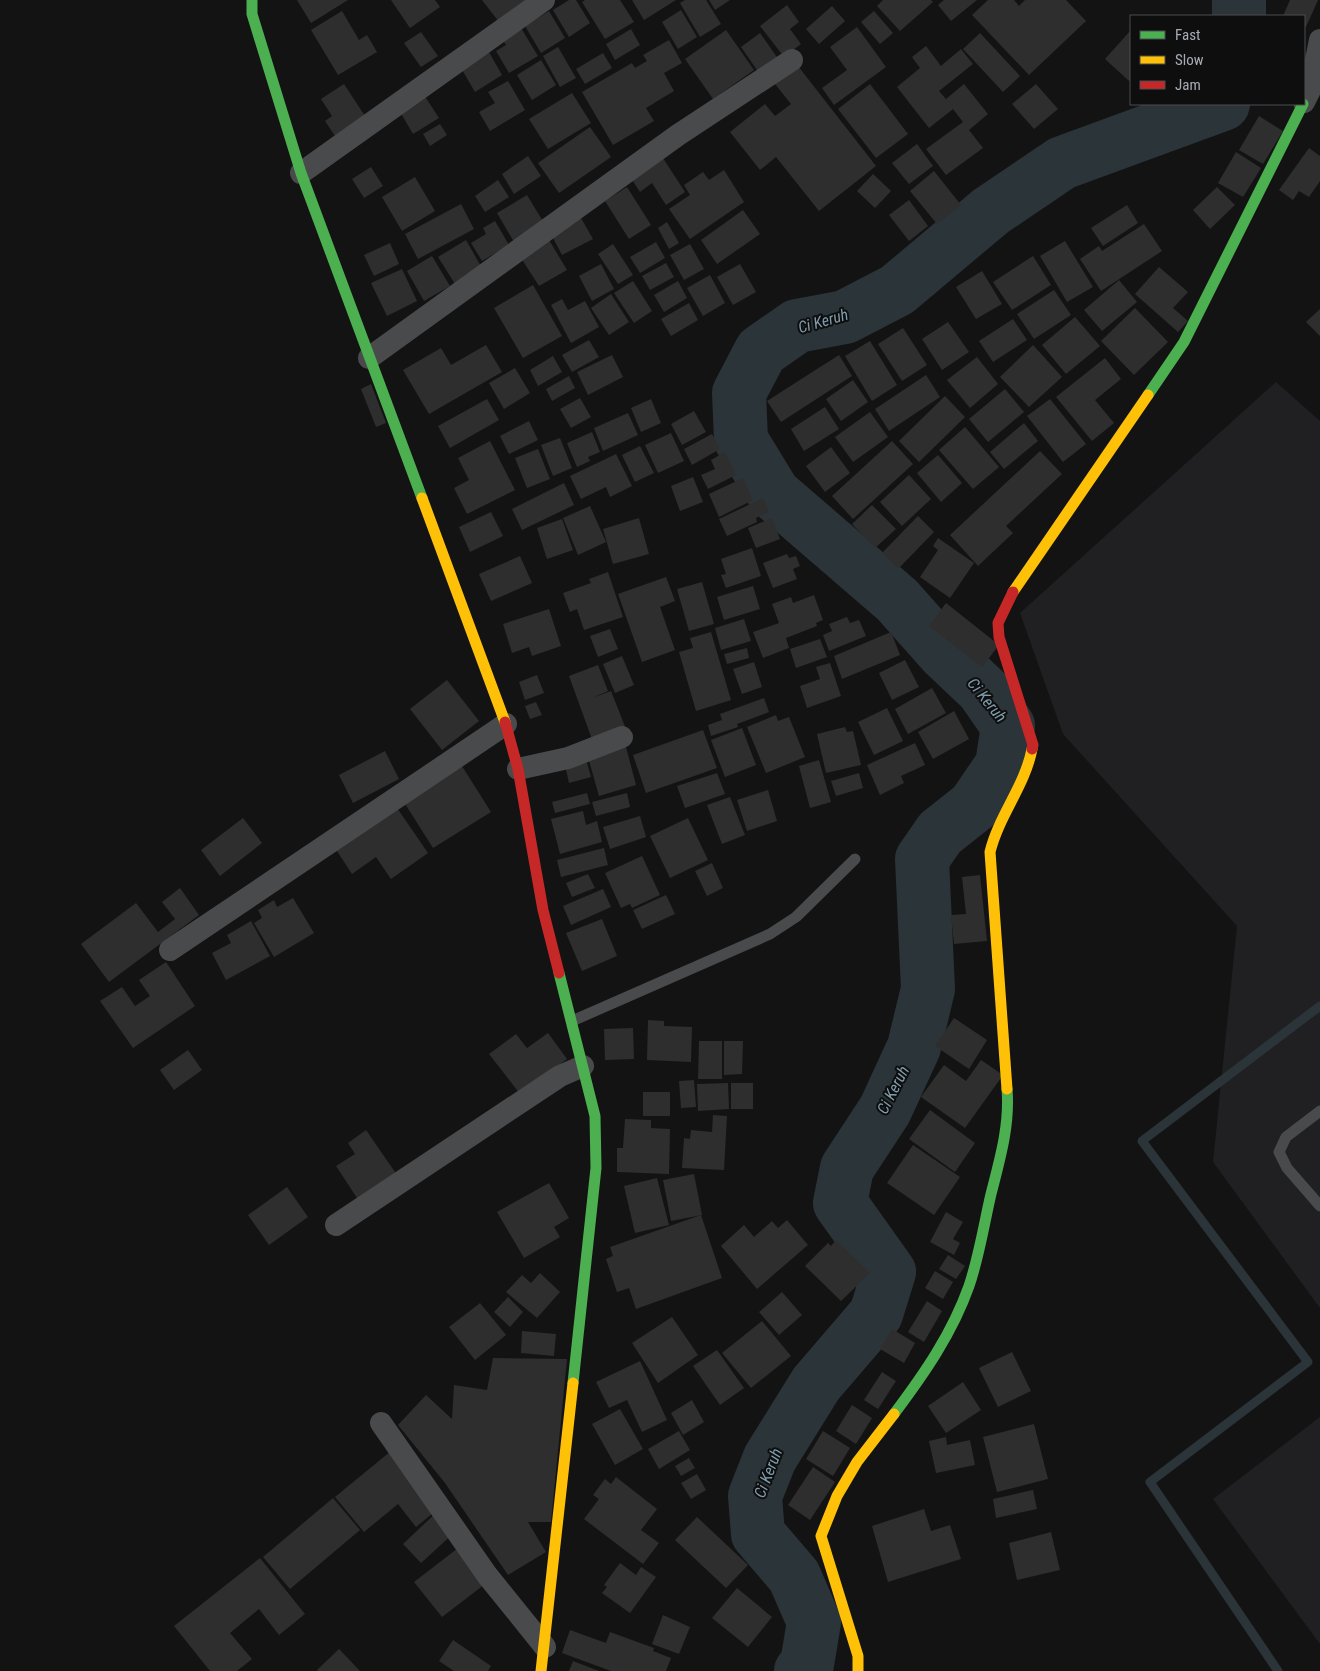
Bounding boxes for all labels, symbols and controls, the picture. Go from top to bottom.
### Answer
legend [1130,15,1305,105]
text: Fast [1175,26,1200,44]
text: Slow [1175,51,1204,69]
text: Jam [1175,76,1201,94]
water label: Ci Keruh [796,305,850,337]
water label: Ci Keruh [963,674,1011,726]
water label: Ci Keruh [873,1063,913,1117]
water label: Ci Keruh [750,1446,786,1500]

